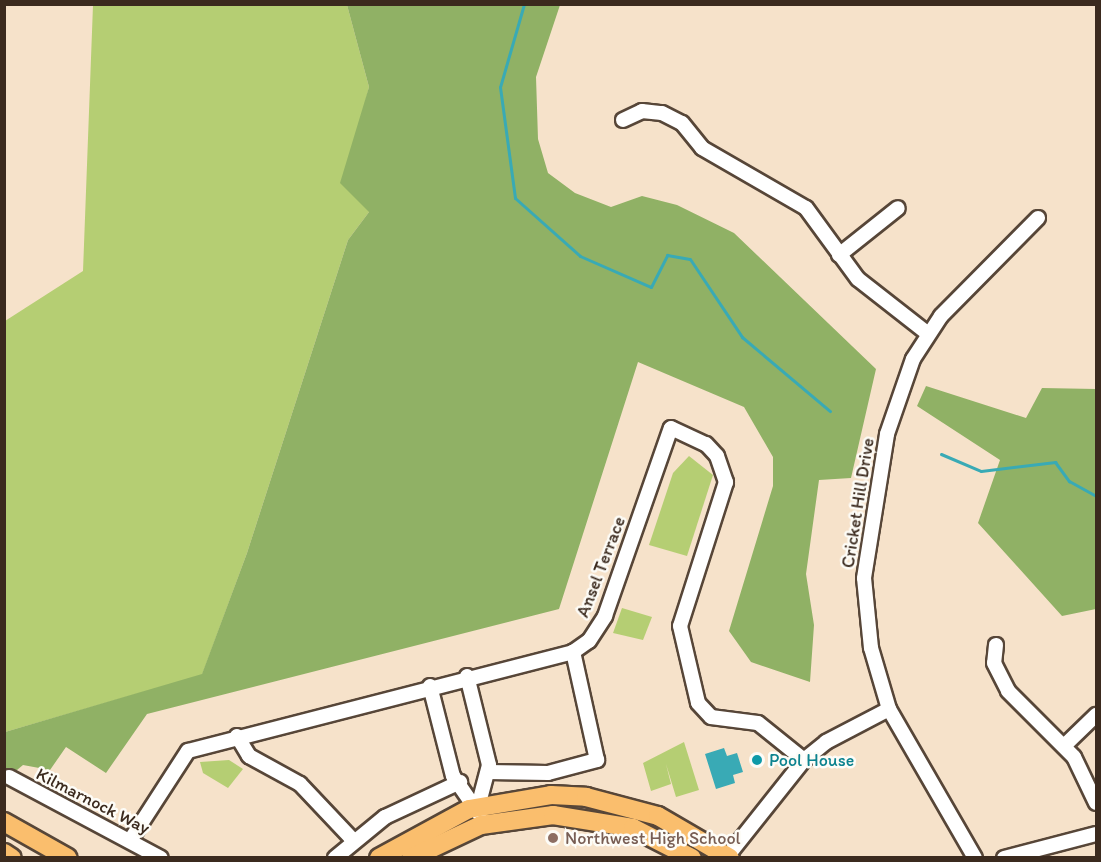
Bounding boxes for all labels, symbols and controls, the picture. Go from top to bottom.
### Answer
street label: Cricket Hill Drive [837,436,879,570]
street label: Ansel Terrace [572,514,630,620]
place label: Pool House [769,749,854,771]
marker: Pool House [750,753,764,767]
street label: Kilmarnock Way [32,763,154,839]
place label: Northwest High School [565,827,740,849]
marker: Northwest High School [546,831,560,845]

